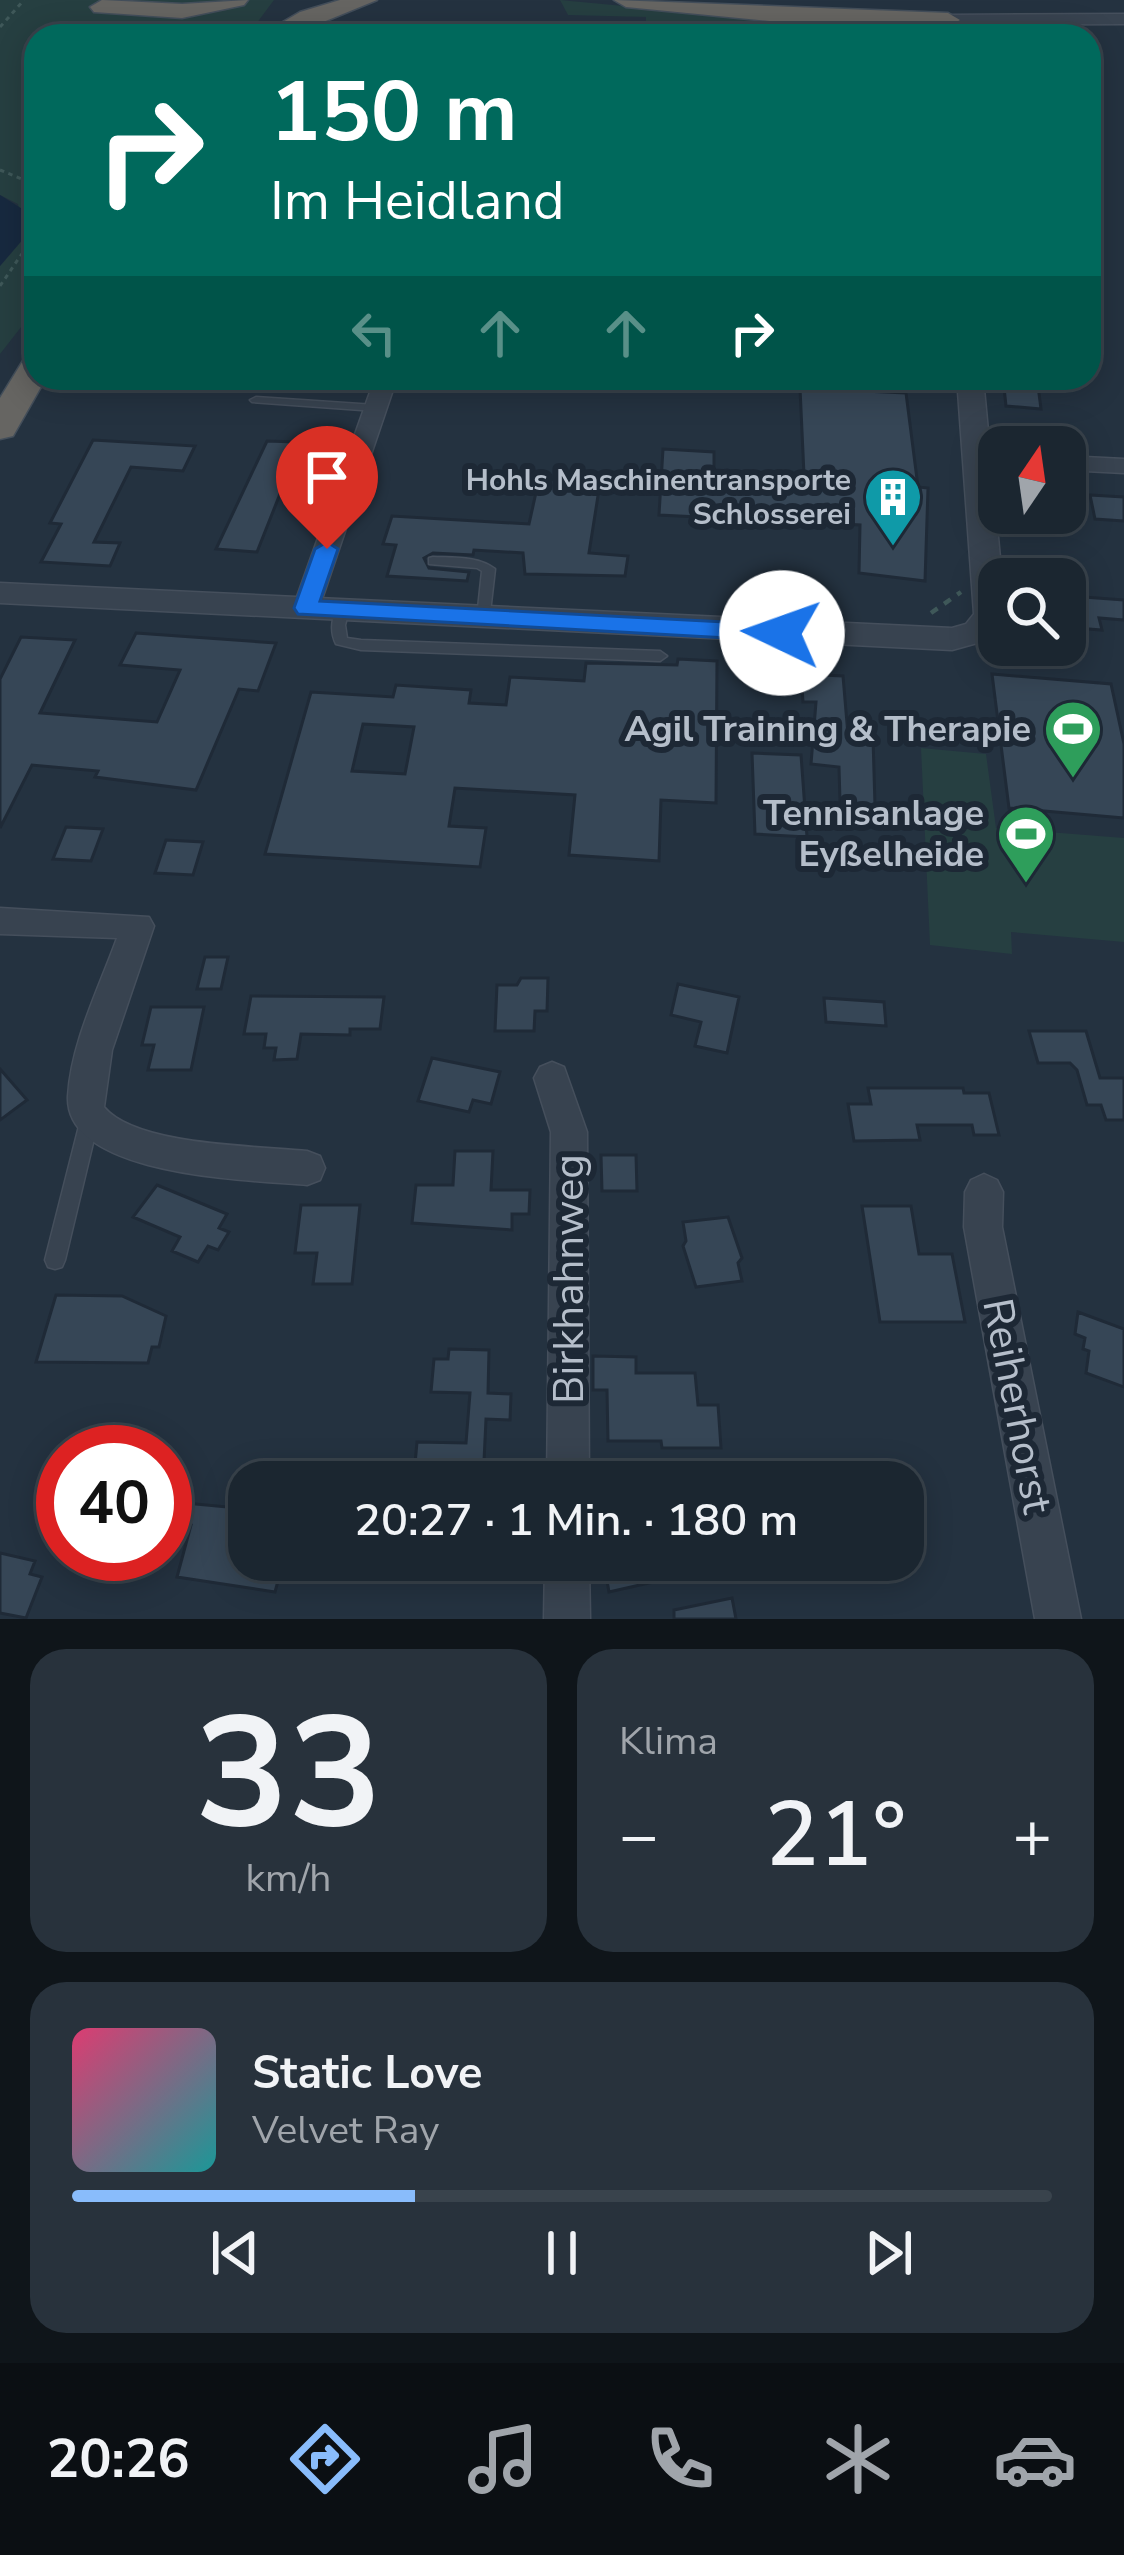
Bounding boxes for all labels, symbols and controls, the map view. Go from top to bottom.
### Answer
text: 150 m [270,55,518,170]
icon: right [72,72,228,228]
text: Im Heidland [270,164,565,238]
icon: left [341,300,407,366]
icon: ahead [467,300,533,366]
icon: ahead [593,300,659,366]
icon: right [719,300,785,366]
pin [276,426,378,549]
north arrow [978,426,1086,534]
map controls [978,426,1086,666]
icon: arrive [294,444,360,510]
place label: Hohls Maschinentransporte Schlosserei [466,460,851,535]
building icon: Hohls Maschinentransporte Schlosserei [862,466,924,548]
button: search [978,558,1086,666]
position arrow [719,570,845,696]
sports icon: Agil Training & Therapie [1042,698,1104,780]
place label: Agil Training & Therapie [624,705,1031,754]
place label: Tennisanlage Eyßelheide [763,789,984,879]
sports icon: Tennisanlage Eyßelheide [995,803,1057,885]
street label: Birkhahnweg [541,1154,598,1404]
street label: Reiherhorst [968,1294,1066,1519]
speed limit sign: 40 [36,1425,192,1581]
text: 20:27 · 1 Min. · 180 m [354,1490,798,1551]
text: 33 [195,1667,382,1880]
text: Klima [619,1715,718,1768]
text: 21° [765,1774,906,1897]
text: − [619,1791,659,1881]
text: + [1012,1791,1052,1881]
text: km/h [246,1852,331,1905]
text: Static Love [252,2043,482,2104]
text: Velvet Ray [252,2104,439,2157]
icon: previous [202,2220,268,2286]
icon: pause [529,2220,595,2286]
icon: next [856,2220,922,2286]
icon: directions [283,2417,367,2501]
icon: music [461,2417,545,2501]
icon: phone [638,2417,722,2501]
icon: climate [816,2417,900,2501]
icon: car [993,2417,1077,2501]
text: 20:26 [47,2422,190,2496]

